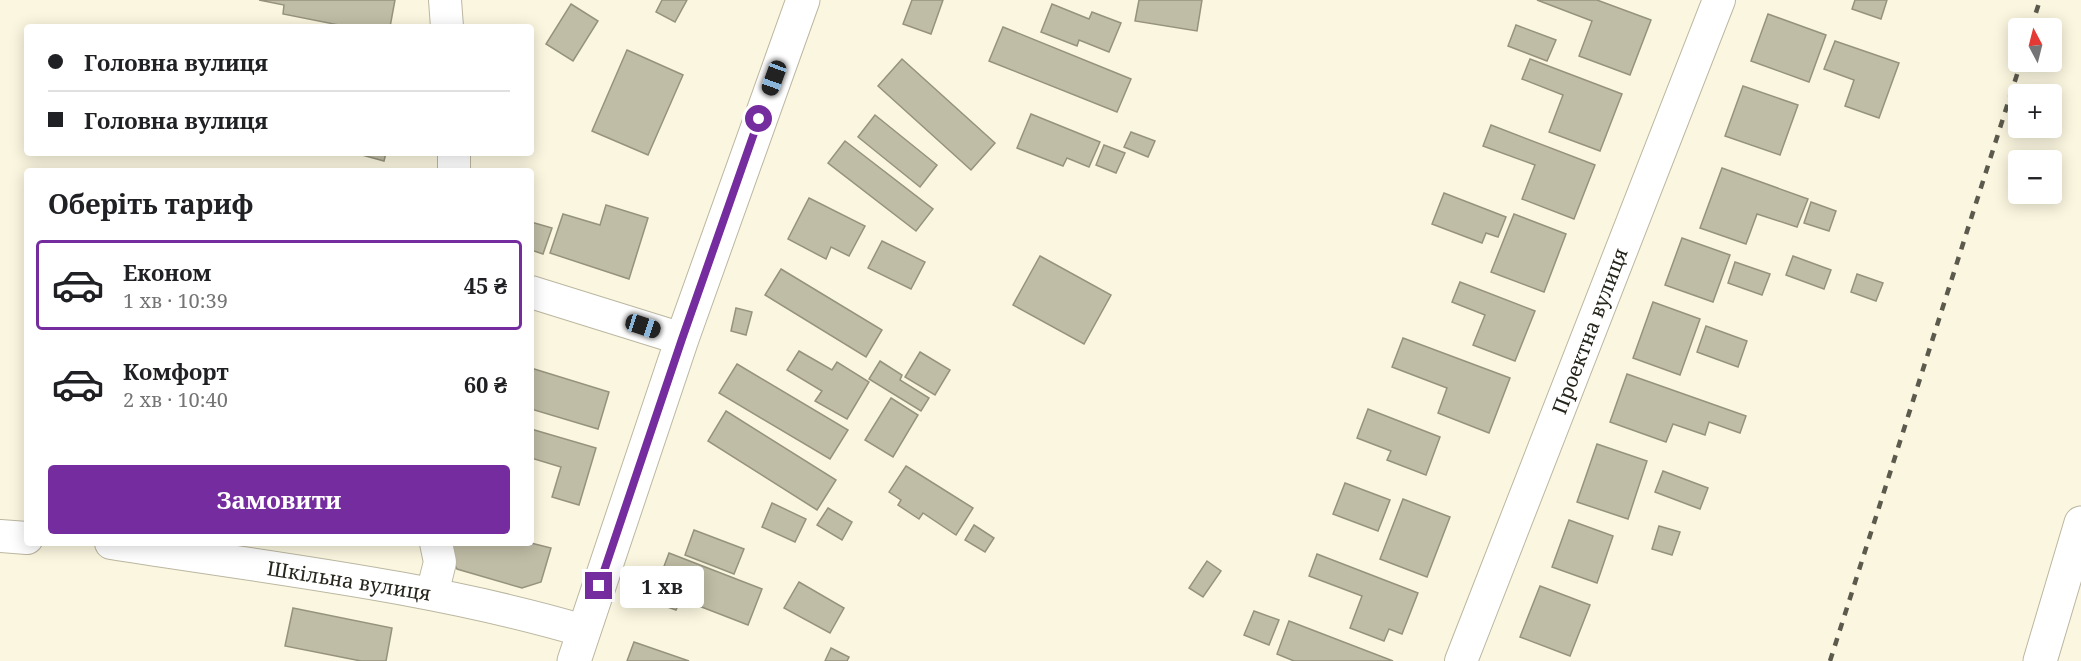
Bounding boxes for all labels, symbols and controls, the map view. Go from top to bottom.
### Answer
north arrow [2008,18,2062,72]
map controls [2008,18,2062,204]
text: Головна вулиця [84,47,268,77]
car [759,58,789,98]
button: + [2008,84,2062,138]
text: Головна вулиця [84,105,268,135]
route start [745,105,772,132]
button: − [2008,150,2062,204]
text: Оберіть тариф [48,185,253,222]
street label: Проектна вулиця [1545,244,1634,418]
text: Економ [123,257,211,287]
icon: car [51,258,105,312]
text: 45 ₴ [464,270,507,300]
text: 1 хв · 10:39 [123,287,228,314]
car [623,312,663,340]
text: Комфорт [123,356,229,386]
icon: car [51,357,105,411]
text: 60 ₴ [464,369,507,399]
text: 2 хв · 10:40 [123,386,228,413]
button: Замовити [48,465,510,534]
street label: Шкільна вулиця [265,554,433,607]
callout: 1 хв [620,565,704,607]
route end [585,572,612,599]
text: 1 хв [641,573,683,600]

